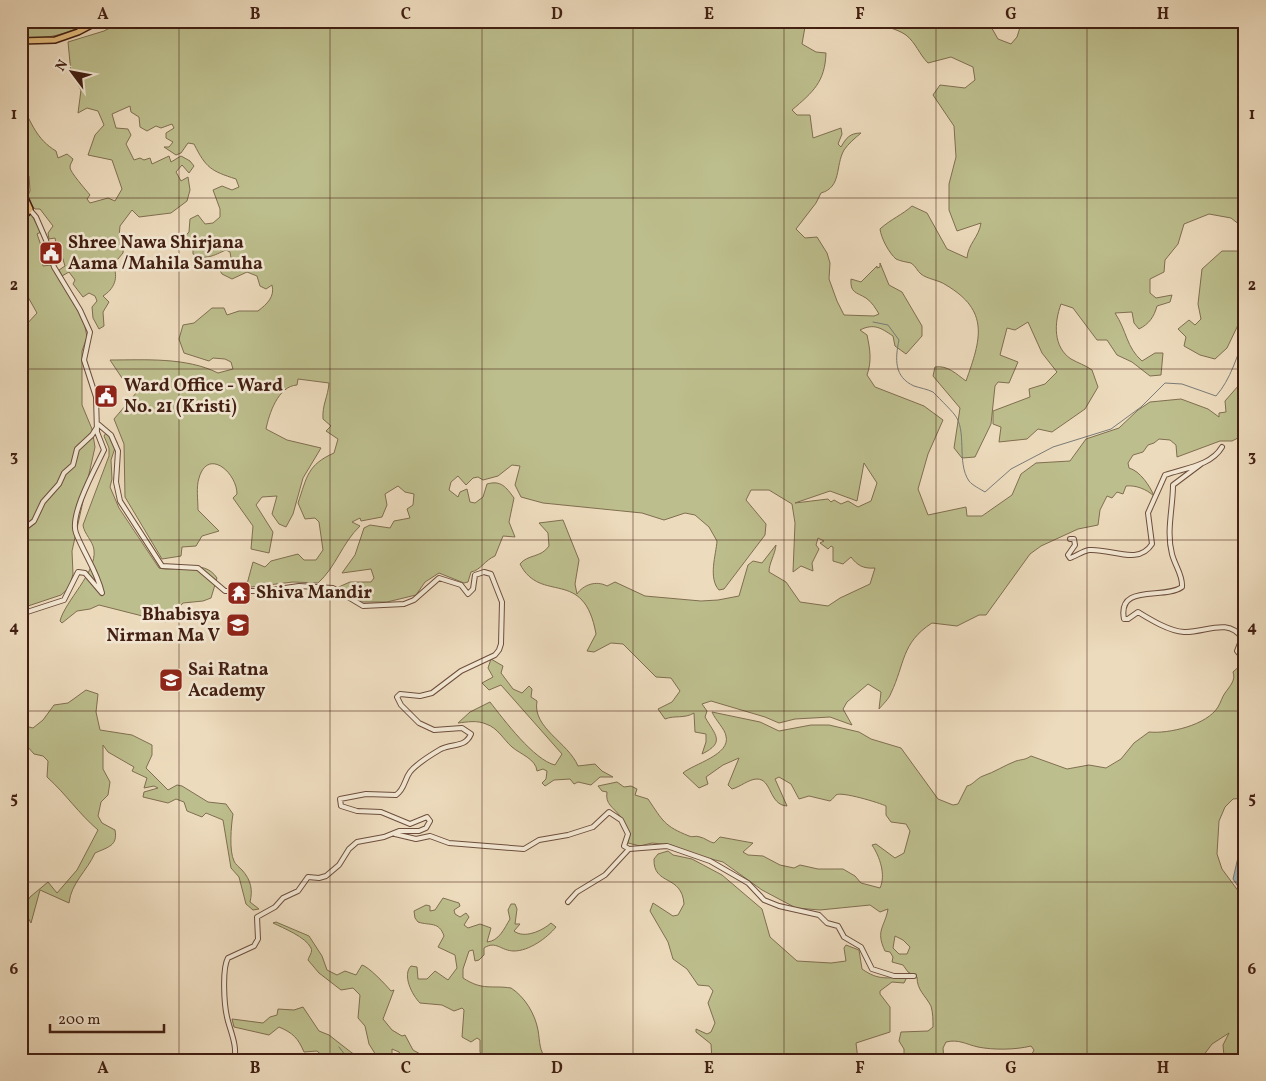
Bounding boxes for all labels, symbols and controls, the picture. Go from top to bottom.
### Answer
text: A [97,4,109,26]
text: B [250,4,261,26]
text: C [401,4,411,26]
text: D [551,4,563,26]
text: E [704,4,714,26]
text: F [855,4,865,26]
text: G [1005,4,1017,26]
text: H [1157,4,1169,26]
north arrow [48,48,98,98]
text: N [51,57,73,75]
text: 1 [11,104,17,126]
text: 1 [1249,104,1255,126]
place label: Shree Nawa Shirjana Aama /Mahila Samuha [68,231,263,277]
public building icon: Shree Nawa Shirjana Aama /Mahila Samuha [38,240,64,266]
text: 2 [10,275,18,297]
text: 2 [1248,275,1256,297]
place label: Ward Office - Ward No. 21 (Kristi) [124,374,283,420]
public building icon: Ward Office - Ward No. 21 (Kristi) [93,383,119,409]
text: 3 [10,446,18,468]
text: 3 [1248,446,1256,468]
temple icon: Shiva Mandir [226,580,252,606]
place label: Shiva Mandir [256,581,373,606]
place label: Bhabisya Nirman Ma V [107,603,220,649]
school or university icon: Bhabisya Nirman Ma V [225,612,251,638]
text: 4 [9,617,19,639]
text: 4 [1247,617,1257,639]
place label: Sai Ratna Academy [188,658,269,704]
school or university icon: Sai Ratna Academy [158,667,184,693]
text: 5 [10,788,18,810]
text: 5 [1248,788,1256,810]
text: 6 [10,959,19,981]
text: 6 [1248,959,1257,981]
scale bar [50,1001,164,1033]
text: 200 m [58,1010,101,1031]
text: A [97,1058,109,1080]
text: B [250,1058,261,1080]
text: C [401,1058,411,1080]
text: D [551,1058,563,1080]
text: E [704,1058,714,1080]
text: F [855,1058,865,1080]
text: G [1005,1058,1017,1080]
text: H [1157,1058,1169,1080]

